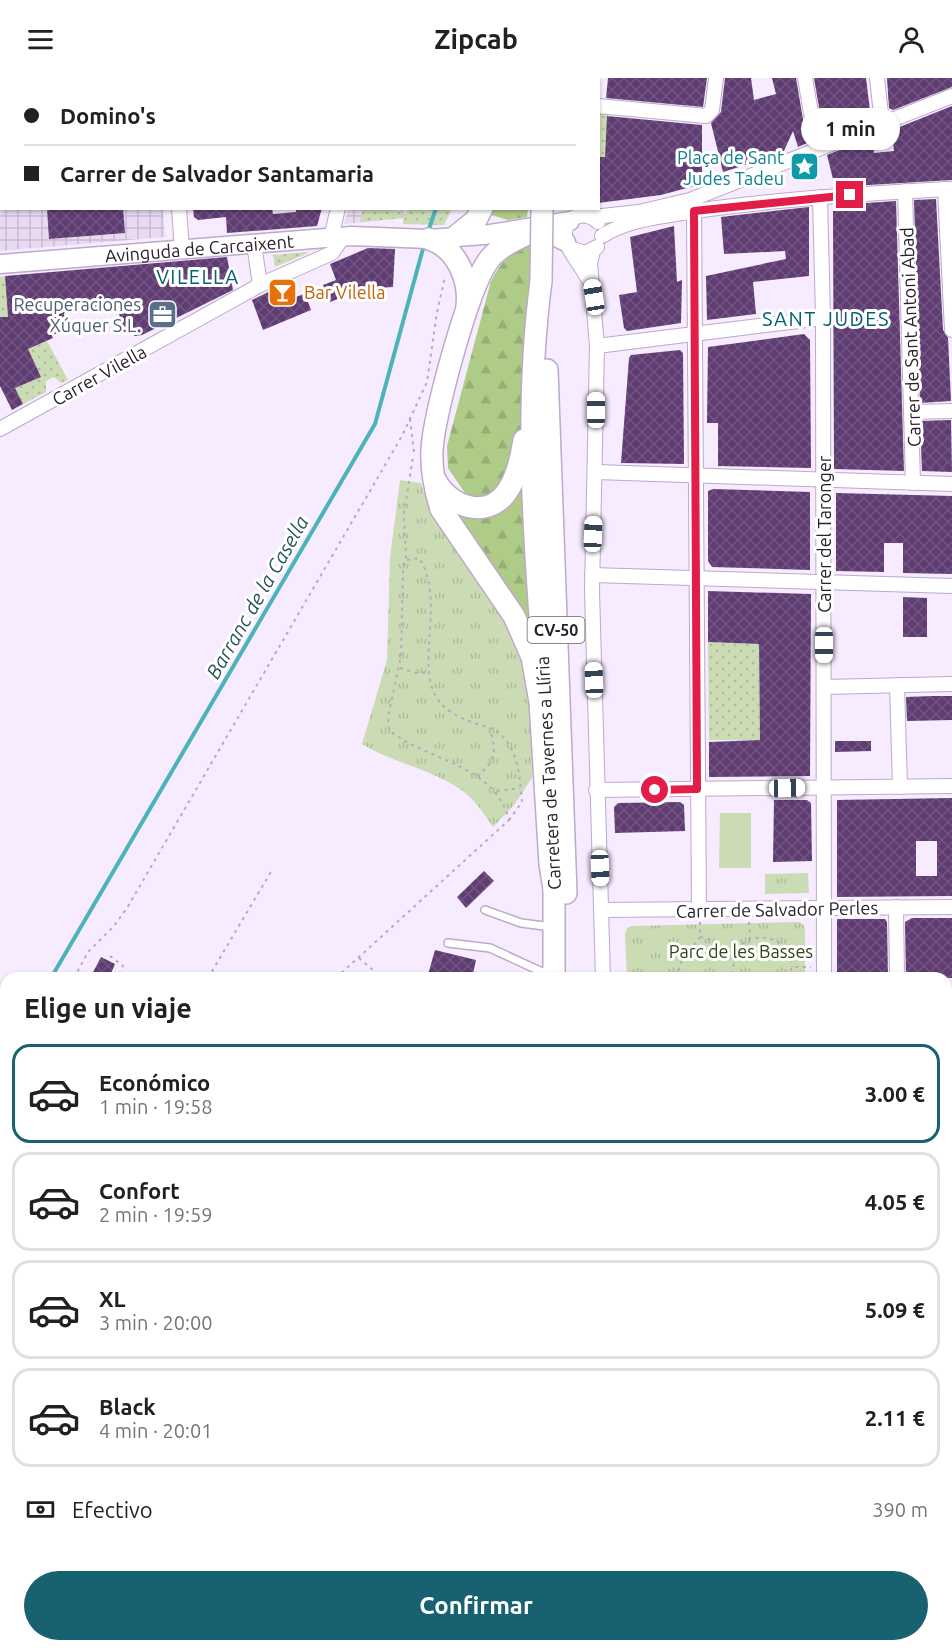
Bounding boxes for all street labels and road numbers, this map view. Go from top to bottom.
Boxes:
street label: Carrer de Sant Antoni Abad [896,227,924,447]
street label: Avinguda de Carcaixent [104,231,295,266]
street label: Carrer Vilella [48,341,150,409]
street label: Carrer del Taronger [814,455,834,613]
road number: CV-50 [528,617,584,643]
street label: Carretera de Tavernes a Llíria [532,656,564,890]
street label: Carrer de Salvador Perles [676,897,879,921]

